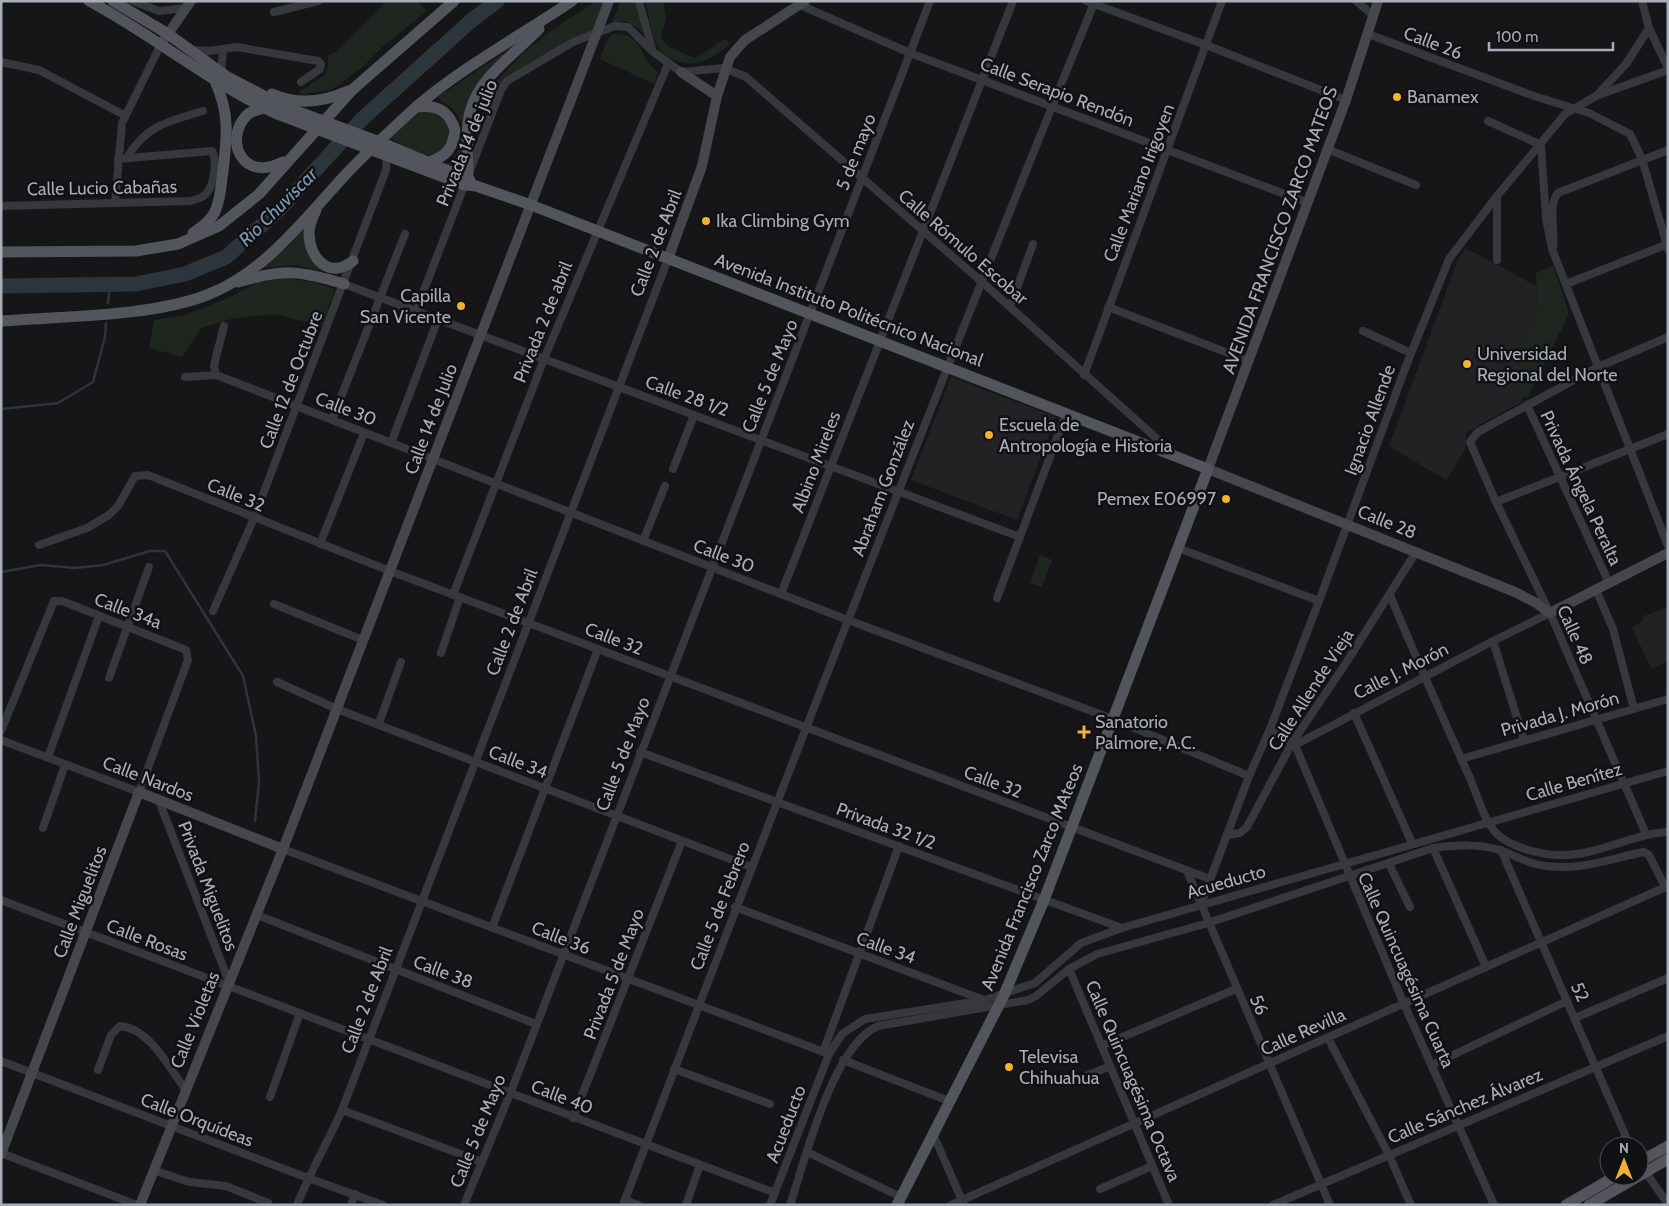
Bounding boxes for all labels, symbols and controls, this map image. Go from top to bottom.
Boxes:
scale bar [1489,20,1613,52]
street label: Calle 26 [1401,22,1465,64]
text: 100 m [1496,28,1538,46]
street label: Calle Serapio Rendón [977,53,1137,131]
street label: Privada 14 de julio [432,76,502,209]
street label: AVENIDA FRANCISCO ZARCO MATEOS [1218,83,1342,377]
place label: Banamex [1407,86,1479,108]
marker: Banamex [1391,91,1403,103]
street label: Calle Mariano Irigoyen [1099,101,1179,265]
street label: 5 de mayo [831,111,881,193]
water label: Rio Chuviscar [234,162,323,251]
street label: Calle Lucio Cabañas [27,176,177,200]
street label: Calle Rómulo Escobar [894,185,1033,310]
street label: Calle 2 de Abril [625,186,687,300]
place label: Ika Climbing Gym [716,210,850,232]
marker: Ika Climbing Gym [700,215,712,227]
street label: Avenida Instituto Politécnico Nacional [712,249,987,372]
street label: Privada 2 de abril [509,257,578,386]
place label: Capilla San Vicente [360,285,451,328]
marker: Capilla San Vicente [455,300,467,312]
street label: Calle 12 de Octubre [255,308,327,452]
street label: Calle 5 de Mayo [737,316,803,436]
place label: Universidad Regional del Norte [1477,343,1617,386]
marker: Universidad Regional del Norte [1461,358,1473,370]
street label: Calle 14 de Julio [400,360,462,477]
street label: Ignacio Allende [1340,362,1400,478]
street label: Calle 28 1/2 [642,371,732,421]
street label: Calle 30 [312,387,380,431]
street label: Privada Ángela Peralta [1535,407,1627,569]
street label: Albino Mireles [787,408,845,516]
place label: Escuela de Antropología e Historia [999,414,1173,457]
street label: Abraham González [847,416,919,559]
marker: Escuela de Antropología e Historia [983,429,995,441]
street label: Calle 32 [204,473,268,517]
place label: Pemex E06997 [1097,488,1216,510]
marker: Pemex E06997 [1220,493,1232,505]
street label: Calle 28 [1354,500,1420,544]
street label: Calle 30 [690,534,758,578]
street label: Calle 2 de Abril [481,565,543,679]
street label: Calle 34a [91,588,165,634]
street label: Calle 48 [1552,602,1598,668]
street label: Calle 32 [582,618,646,660]
street label: Calle Allende Vieja [1263,625,1359,755]
street label: Calle J. Morón [1350,638,1452,704]
street label: Privada J. Morón [1498,687,1622,741]
street label: Calle 5 de Mayo [591,694,655,814]
place label: Sanatorio Palmore, A.C. [1095,711,1196,754]
marker: Sanatorio Palmore, A.C. [1077,725,1091,739]
street label: Calle 34 [485,741,551,783]
street label: Calle Nardos [100,752,196,806]
street label: Calle Benítez [1523,758,1625,806]
street label: Avenida Francisco Zarco MAteos [976,760,1088,994]
street label: Calle 32 [961,761,1025,803]
street label: Privada 32 1/2 [833,798,939,854]
street label: Privada Miguelitos [173,818,243,954]
street label: Calle 5 de Febrero [685,838,755,974]
street label: Calle Miguelitos [48,843,112,961]
street label: Acueducto [1184,860,1268,904]
street label: Calle Quincuagésima Cuarta [1353,869,1459,1072]
street label: Privada 5 de Mayo [579,905,649,1043]
street label: Calle Rosas [103,914,191,966]
street label: Calle 36 [528,917,594,959]
street label: Calle 34 [853,927,919,969]
street label: Calle 2 de Abril [336,943,398,1057]
street label: Calle 38 [410,951,476,993]
street label: Calle Violetas [166,968,224,1072]
street label: Calle Quincuagésima Octava [1081,977,1186,1185]
street label: 52 [1566,979,1594,1005]
street label: 56 [1245,992,1273,1018]
street label: Calle Revilla [1257,1003,1349,1061]
place label: Televisa Chihuahua [1019,1046,1100,1089]
marker: Televisa Chihuahua [1003,1061,1015,1073]
street label: Calle Sánchez Álvarez [1384,1063,1546,1149]
street label: Calle 5 de Mayo [445,1071,511,1191]
street label: Calle 40 [528,1075,596,1119]
street label: Acueducto [761,1082,811,1166]
street label: Calle Orquídeas [137,1088,257,1152]
north arrow [1599,1136,1649,1186]
text: N [1619,1139,1629,1157]

